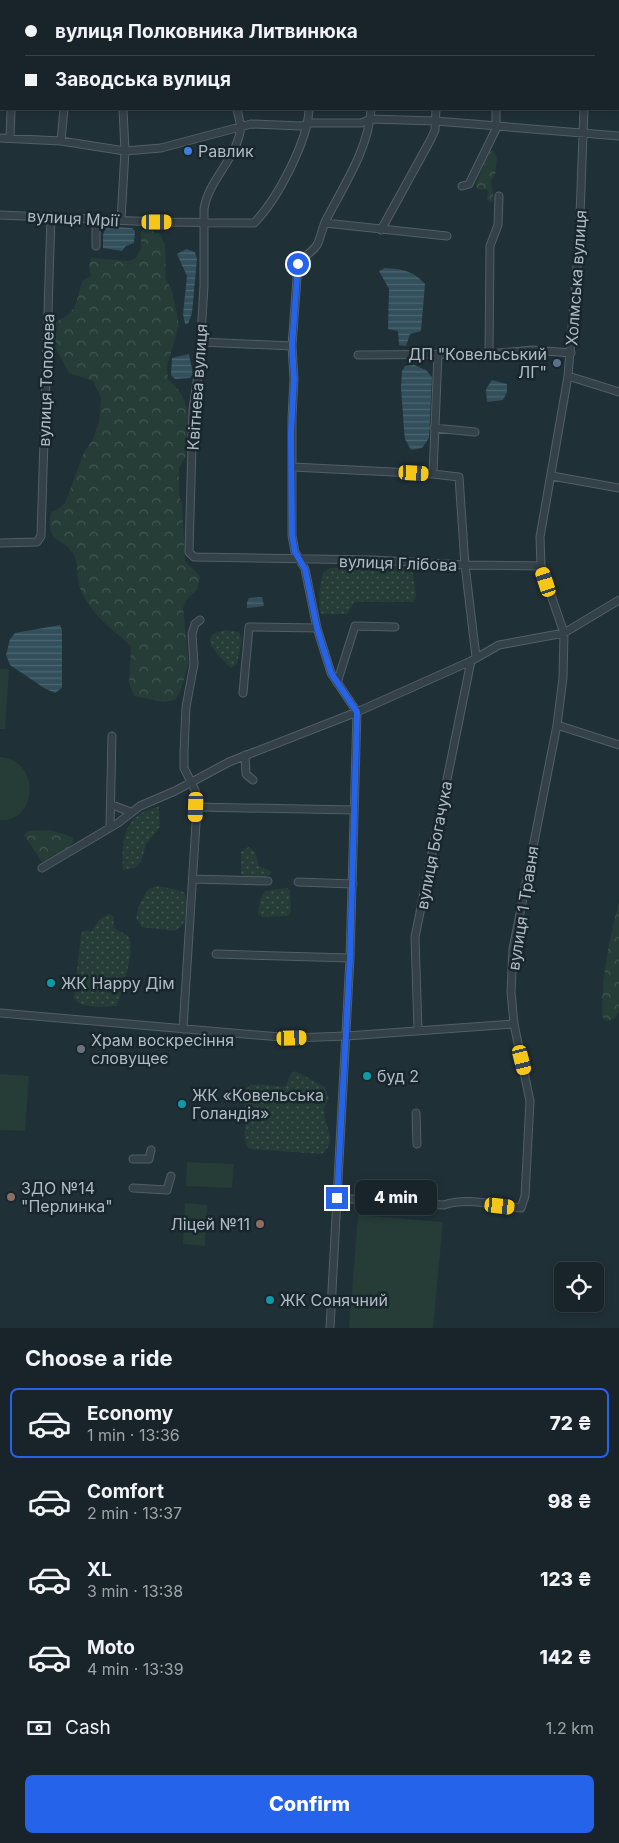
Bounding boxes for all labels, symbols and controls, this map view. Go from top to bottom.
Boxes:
text: вулиця Полковника Литвинюка [55,20,358,43]
text: Заводська вулиця [55,68,231,91]
place label: Равлик [198,141,254,161]
marker: Равлик [182,145,194,157]
street label: вулиця Мрії [27,206,120,230]
street label: Холмська вулиця [561,209,591,347]
car [142,215,172,230]
route start [287,253,309,275]
street label: вулиця Тополева [34,313,58,447]
street label: Квітнева вулиця [183,323,211,451]
place label: ДП "Ковельський ЛГ" [408,344,547,382]
marker: ДП "Ковельський ЛГ" [551,357,563,369]
car [398,465,429,481]
street label: вулиця Глібова [339,551,457,575]
car [534,565,557,599]
street label: вулиця Богачука [412,779,456,911]
car [187,792,204,822]
street label: вулиця 1 Травня [503,844,543,972]
place label: ЖК Happy Дім [61,973,175,993]
marker: ЖК Happy Дім [45,977,57,989]
place label: Храм воскресіння словущеє [91,1030,234,1068]
car [276,1030,307,1046]
marker: Храм воскресіння словущеє [75,1043,87,1055]
car [511,1044,532,1076]
place label: буд 2 [377,1066,419,1086]
marker: буд 2 [361,1070,373,1082]
place label: ЖК «Ковельська Голандія» [192,1085,324,1123]
marker: ЖК «Ковельська Голандія» [176,1098,188,1110]
place label: ЗДО №14 "Перлинка" [21,1178,113,1216]
callout: 4 min [354,1180,437,1216]
route end [326,1187,348,1209]
text: 4 min [374,1187,418,1207]
marker: ЗДО №14 "Перлинка" [5,1191,17,1203]
car [484,1197,515,1215]
place label: Ліцей №11 [171,1214,250,1234]
marker: Ліцей №11 [254,1218,266,1230]
map controls [554,1262,604,1312]
button: locate [554,1262,604,1312]
place label: ЖК Сонячний [280,1290,388,1310]
marker: ЖК Сонячний [264,1294,276,1306]
text: Choose a ride [25,1345,173,1371]
icon: car [27,1401,72,1446]
text: Economy [87,1402,173,1425]
text: 72 ₴ [550,1412,592,1435]
text: 1 min · 13:36 [87,1425,180,1445]
icon: car [27,1479,72,1524]
text: Comfort [87,1480,164,1503]
text: 98 ₴ [548,1490,592,1513]
text: 2 min · 13:37 [87,1503,182,1523]
icon: car [27,1557,72,1602]
text: XL [87,1558,112,1581]
text: 123 ₴ [540,1568,592,1591]
text: 3 min · 13:38 [87,1581,183,1601]
icon: car [27,1635,72,1680]
text: Moto [87,1636,135,1659]
text: 142 ₴ [539,1646,592,1669]
text: 4 min · 13:39 [87,1659,184,1679]
icon: cash [25,1714,53,1742]
text: Cash [65,1716,111,1739]
text: 1.2 km [546,1718,594,1738]
button: Confirm [25,1775,594,1833]

